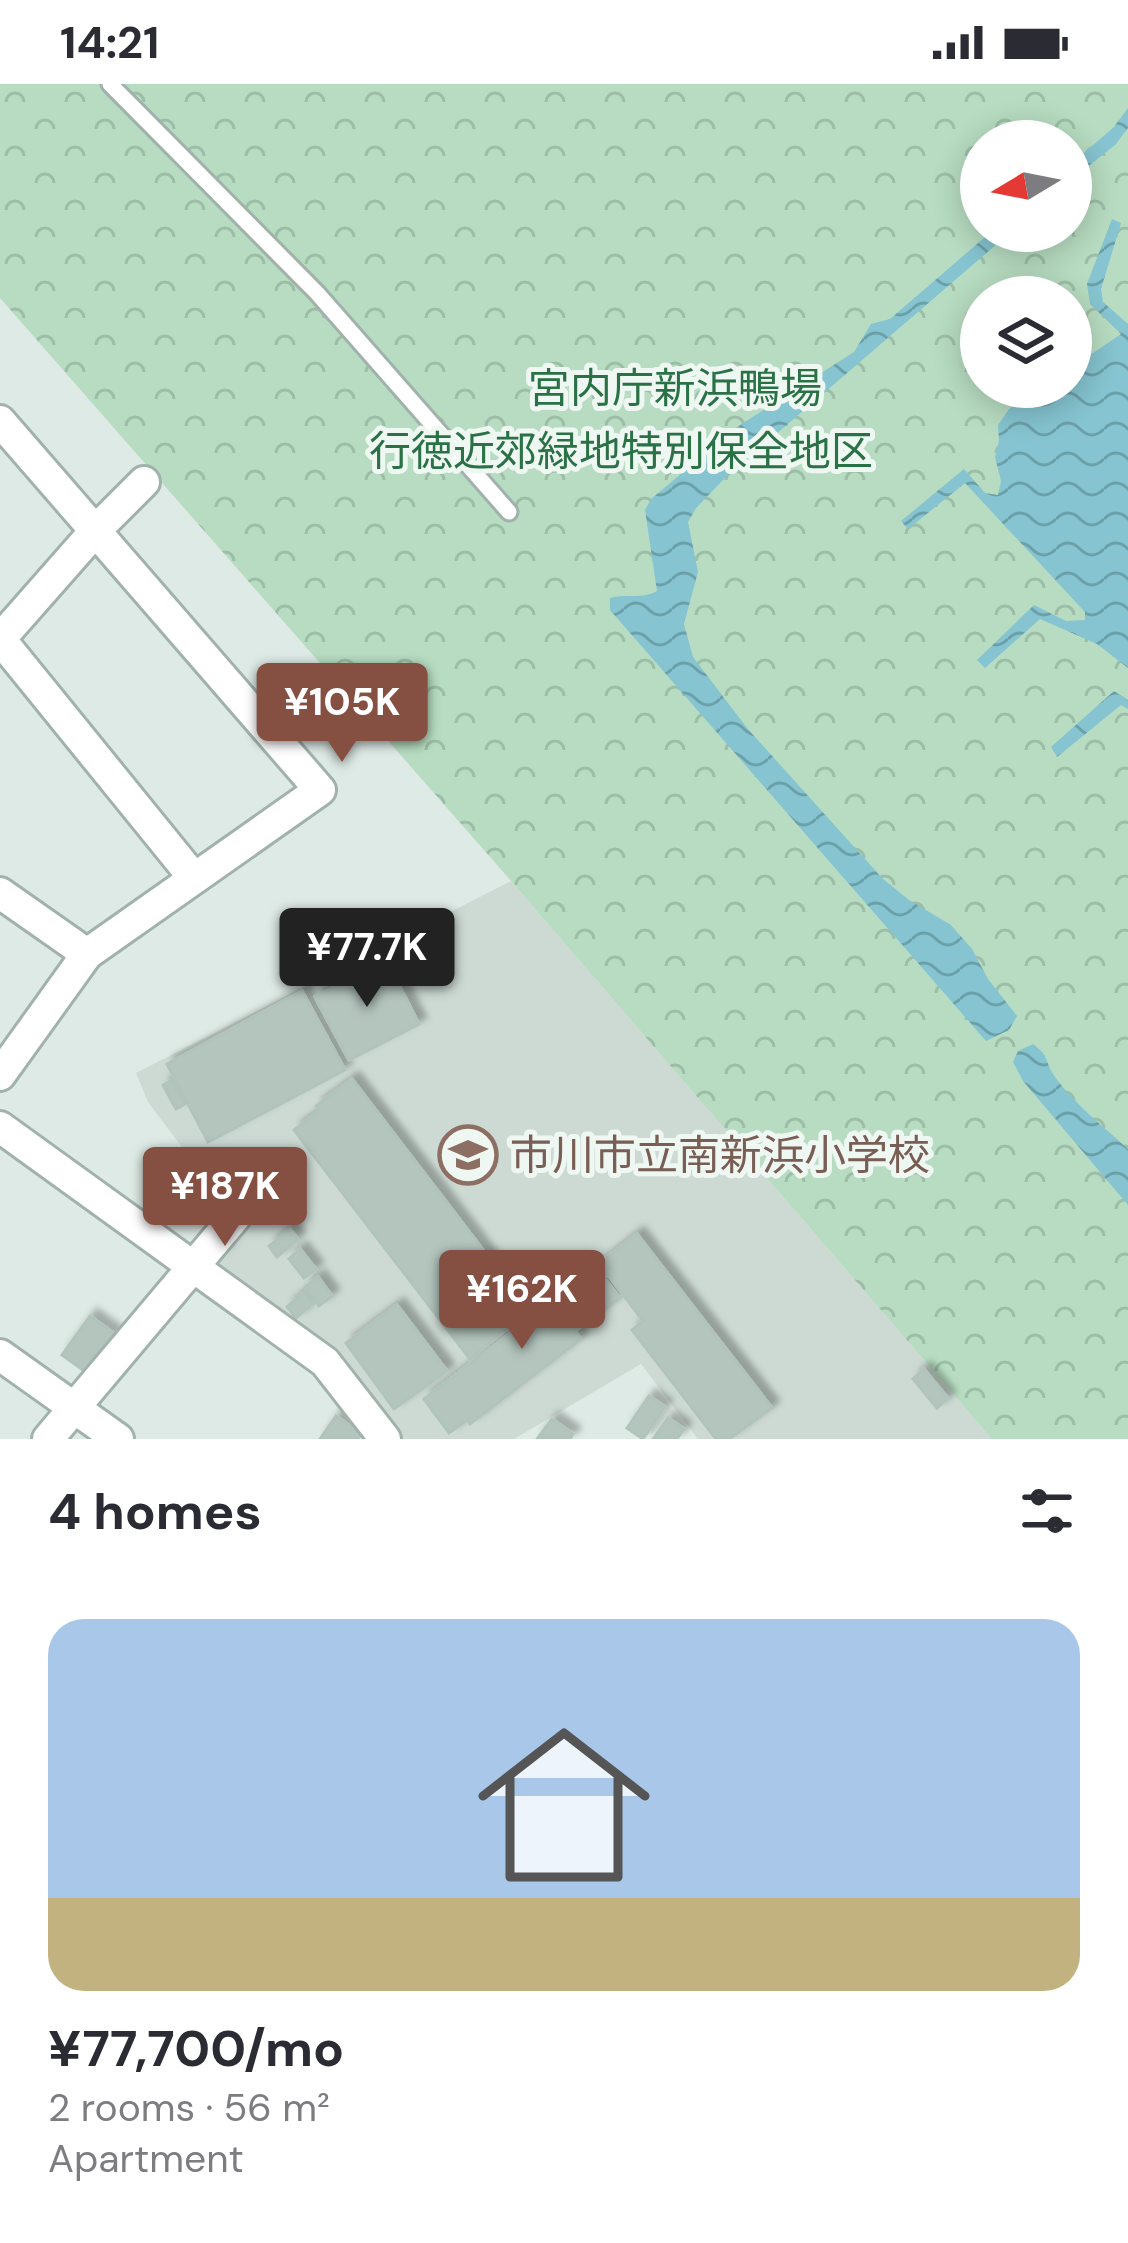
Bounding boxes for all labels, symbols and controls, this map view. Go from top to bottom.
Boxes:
text: 14:21 [60,13,159,72]
north arrow [960,120,1092,252]
map controls [960,120,1092,408]
button: layers [960,276,1092,408]
park label: 宮内庁新浜鴨場 [528,361,822,416]
park label: 行徳近郊緑地特別保全地区 [369,424,873,479]
pin: ¥105K [258,663,426,765]
text: ¥105K [284,676,400,727]
pin: ¥77.7K [269,908,465,1010]
text: ¥77.7K [307,921,428,972]
school or university icon: 市川市立南新浜小学校 [437,1124,499,1186]
place label: 市川市立南新浜小学校 [510,1128,930,1183]
pin: ¥187K [141,1147,309,1249]
text: ¥187K [170,1160,280,1211]
pin: ¥162K [438,1250,606,1352]
text: ¥162K [466,1263,578,1314]
text: 4 homes [48,1478,262,1545]
icon: filters [1014,1478,1080,1544]
icon: home [456,1697,672,1913]
text: ¥77,700/mo [48,2015,344,2082]
text: 2 rooms · 56 m² [48,2082,330,2133]
text: Apartment [48,2133,244,2184]

